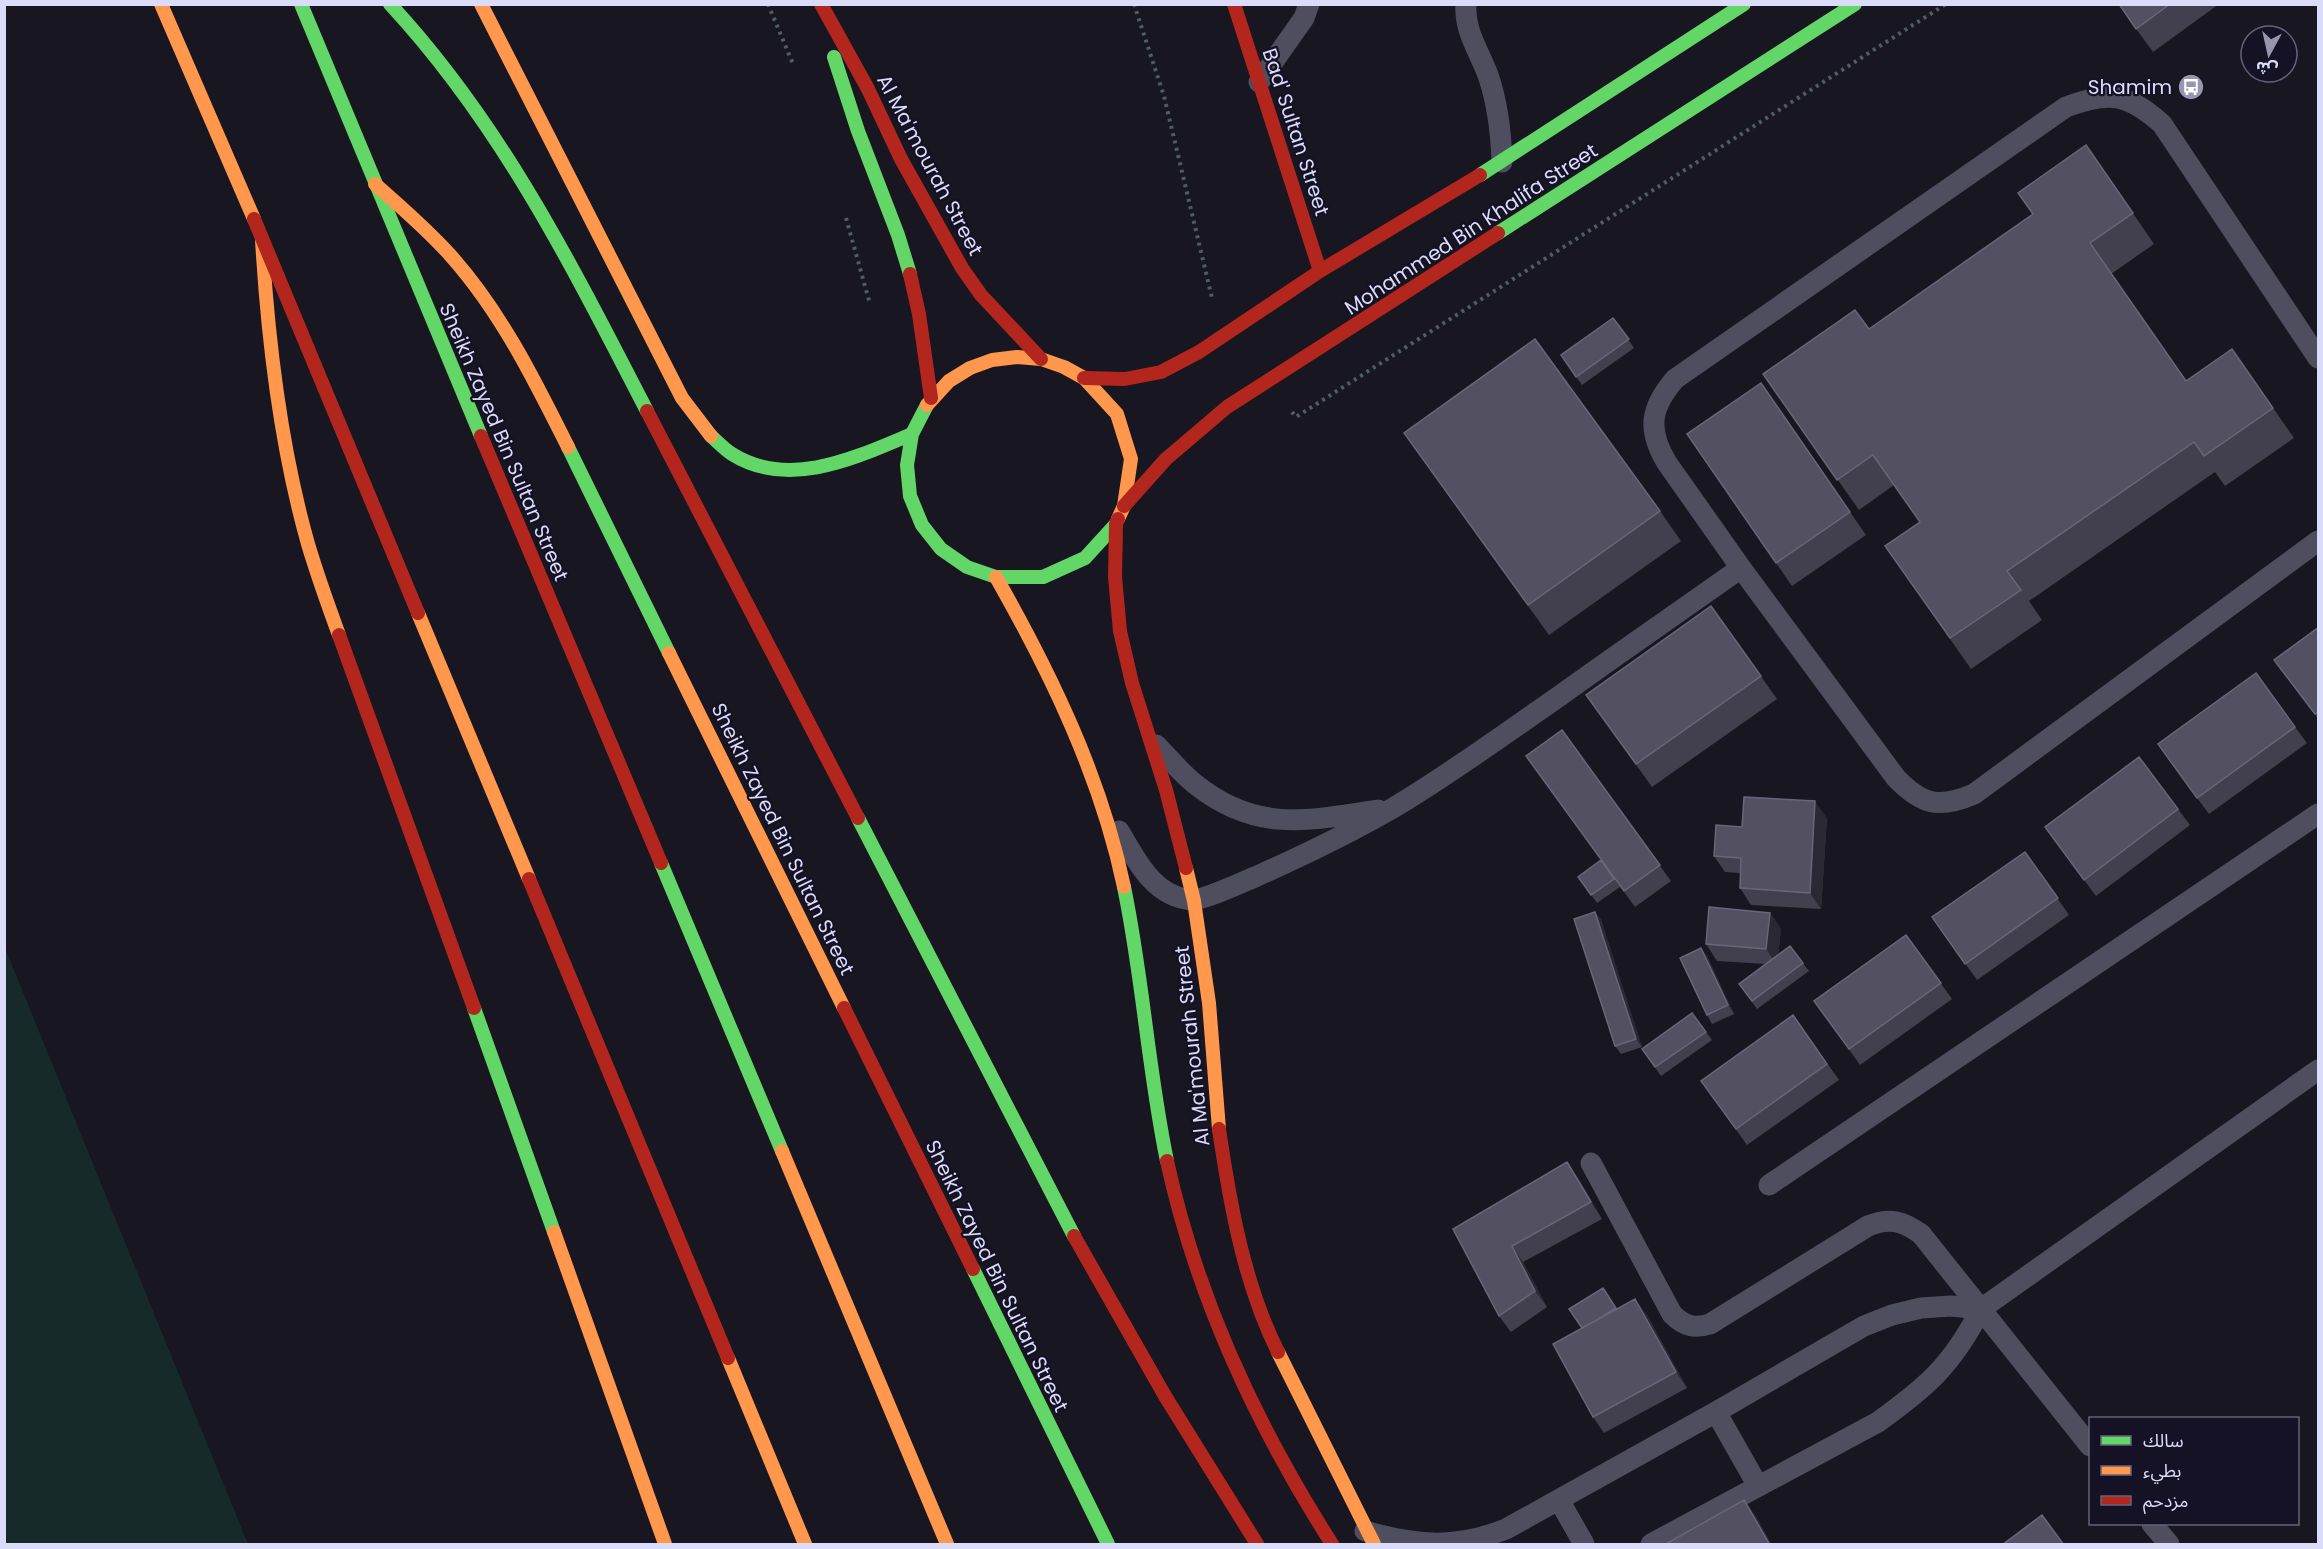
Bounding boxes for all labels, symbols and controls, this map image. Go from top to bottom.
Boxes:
north arrow [2239,24,2299,84]
street label: Bad' Sultan Street [1256,45,1336,219]
text: ش [2254,55,2279,81]
street label: Al Ma'mourah Street [870,69,990,261]
bus stop icon: Shamim [2176,72,2206,102]
place label: Shamim [2088,73,2172,101]
street label: Mohammed Bin Khalifa Street [1339,137,1603,321]
street label: Sheikh Zayed Bin Sultan Street [433,299,575,585]
street label: Sheikh Zayed Bin Sultan Street [705,698,861,980]
street label: Al Ma'mourah Street [1168,944,1216,1148]
street label: Sheikh Zayed Bin Sultan Street [919,1135,1075,1417]
legend [2089,1417,2299,1525]
text: سالك [2143,1428,2184,1453]
text: بطيء [2143,1458,2181,1484]
text: مزدحم [2143,1488,2188,1514]

